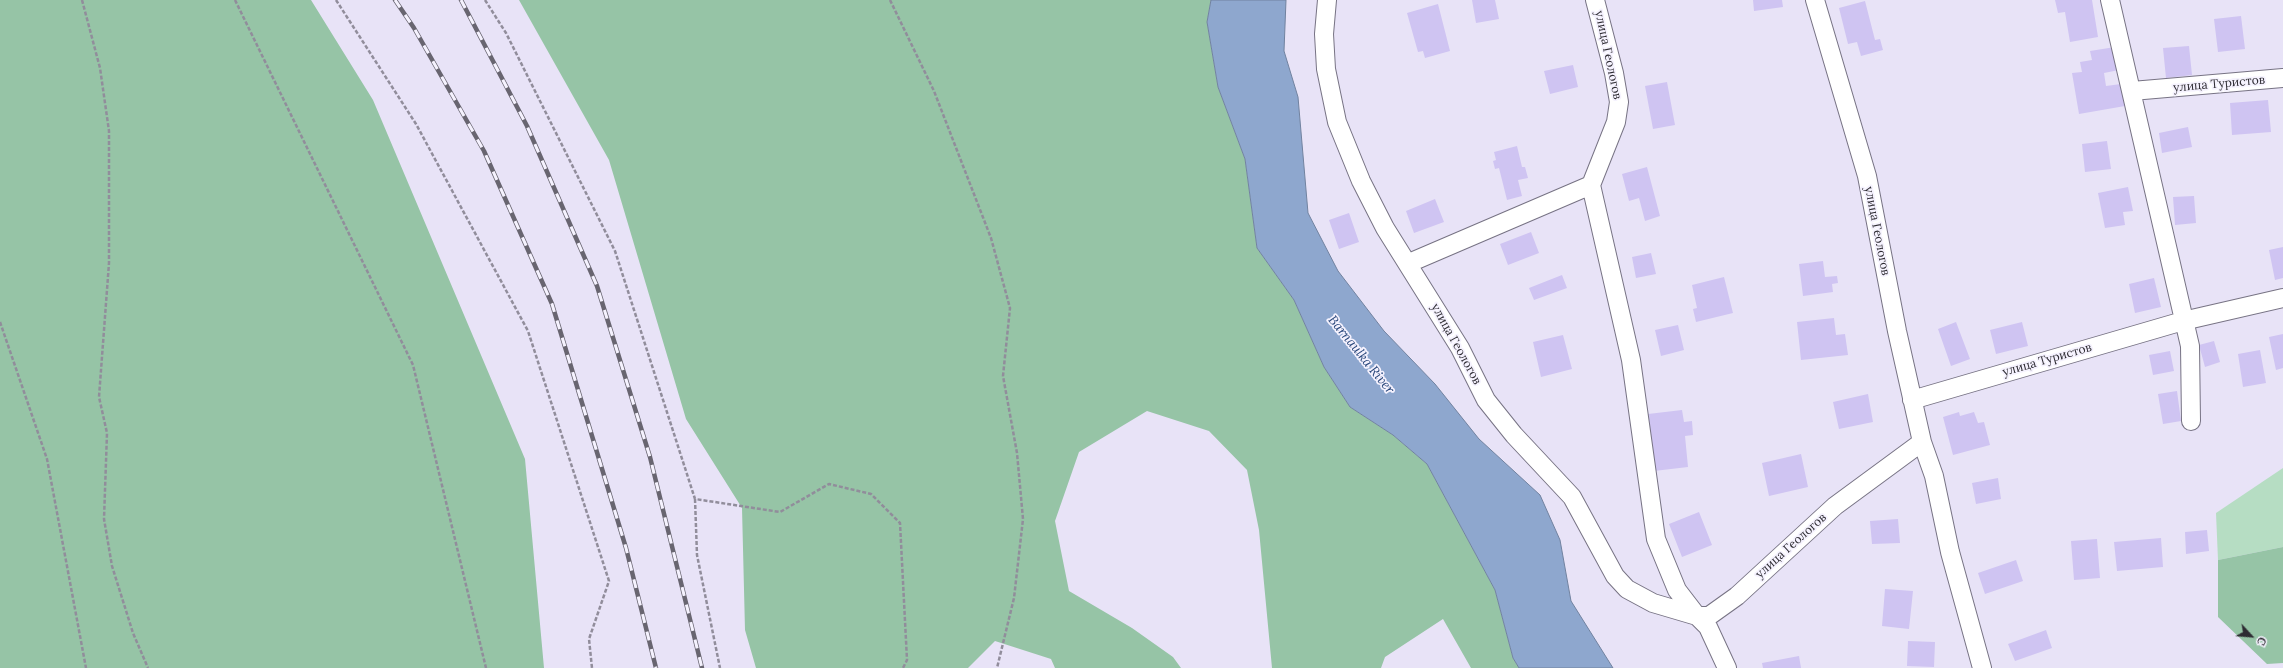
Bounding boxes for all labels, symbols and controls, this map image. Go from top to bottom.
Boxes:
street label: улица Геологов [1592,9,1624,101]
street label: улица Туристов [2173,73,2265,95]
street label: улица Геологов [1861,185,1893,277]
street label: улица Геологов [1428,301,1484,387]
water label: Barnaulka River [1325,313,1397,397]
street label: улица Туристов [2001,340,2093,380]
street label: улица Геологов [1753,510,1829,582]
north arrow [2231,616,2271,656]
text: С [2254,635,2270,648]

